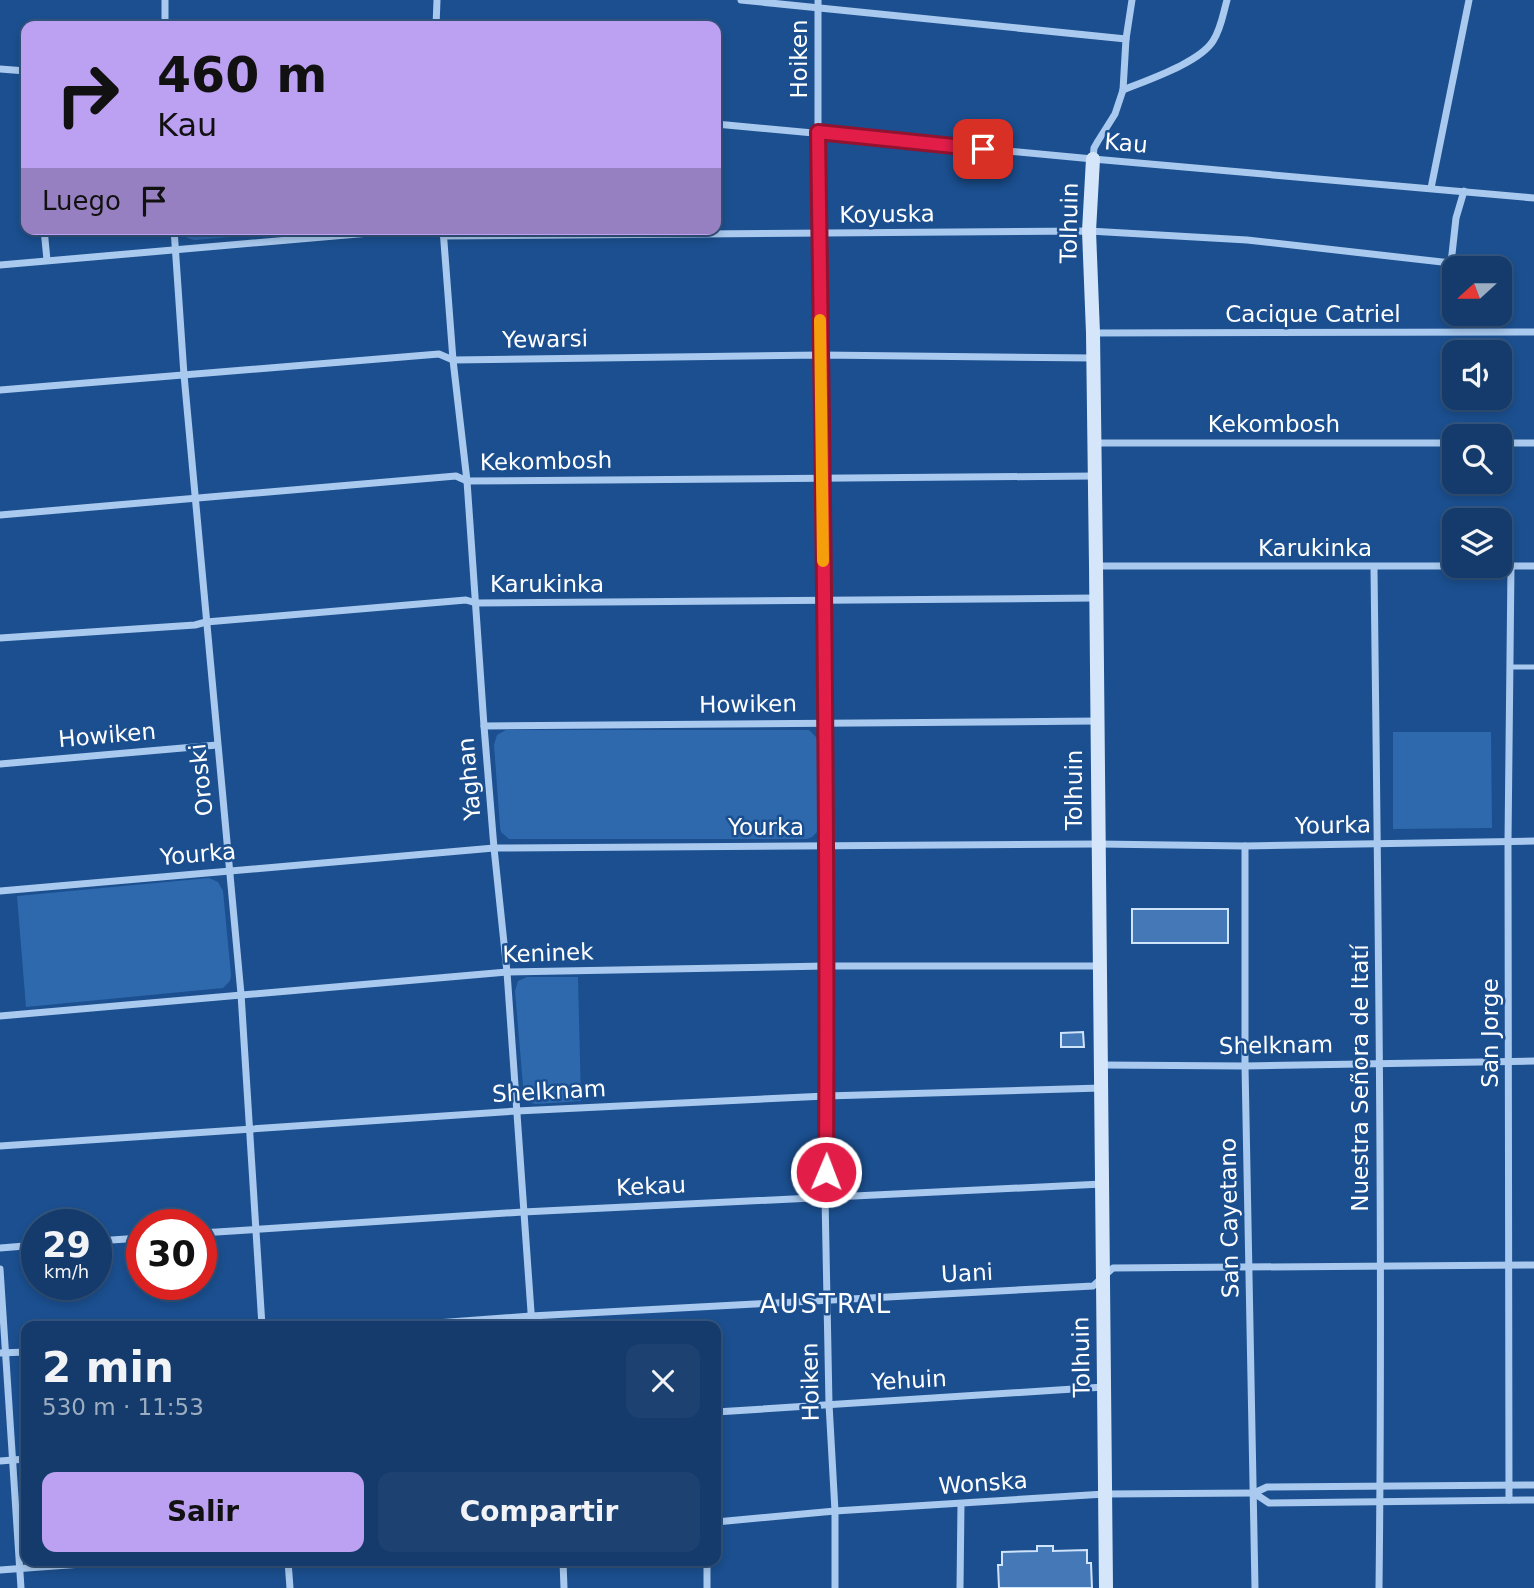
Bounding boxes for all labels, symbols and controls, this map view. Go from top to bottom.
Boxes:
street label: Hoiken [786,20,812,98]
text: 460 m [157,47,327,104]
icon: right [42,49,133,140]
text: Kau [157,106,217,144]
pin [953,119,1013,179]
street label: Kau [1103,128,1149,158]
icon: arrive [964,130,1002,168]
icon: arrive [135,182,173,220]
street label: Tolhuin [1055,182,1083,265]
text: Luego [42,186,121,216]
street label: Koyuska [839,200,935,228]
north arrow [1442,256,1512,326]
map controls [1442,256,1512,578]
street label: Cacique Catriel [1225,301,1401,327]
street label: Yewarsi [501,325,588,353]
button: sound [1442,340,1512,410]
street label: Kekombosh [1208,411,1340,437]
button: search [1442,424,1512,494]
street label: Kekombosh [480,447,612,475]
button: layers [1442,508,1512,578]
street label: Karukinka [1258,535,1372,561]
street label: Karukinka [490,571,604,597]
street label: Howiken [699,690,797,718]
street label: Howiken [57,718,157,752]
street label: Yaghan [452,737,486,822]
street label: Oroski [184,742,218,818]
street label: Tolhuin [1061,750,1087,831]
street label: Yourka [1294,811,1371,839]
street label: Yourka [727,814,804,840]
street label: Yourka [158,838,237,870]
street label: Keninek [502,938,595,968]
street label: Nuestra Señora de Itatí [1347,944,1373,1212]
street label: San Jorge [1477,978,1503,1088]
street label: Shelknam [1219,1031,1333,1059]
street label: Shelknam [491,1075,607,1107]
position arrow [789,1135,863,1209]
street label: San Cayetano [1215,1138,1243,1298]
street label: Kekau [616,1171,686,1201]
speed limit sign: 30 [126,1209,217,1300]
text: 29 [42,1225,91,1265]
street label: Uani [940,1259,994,1287]
text: km/h [44,1261,89,1282]
district label: AUSTRAL [760,1289,892,1319]
street label: Tolhuin [1067,1316,1095,1399]
street label: Hoiken [796,1342,824,1422]
text: 2 min [42,1343,174,1392]
button: close [626,1344,700,1418]
street label: Yehuin [870,1365,947,1395]
text: 530 m · 11:53 [42,1394,204,1420]
street label: Wonska [938,1467,1028,1499]
button: Salir [42,1472,364,1552]
button: Compartir [378,1472,700,1552]

